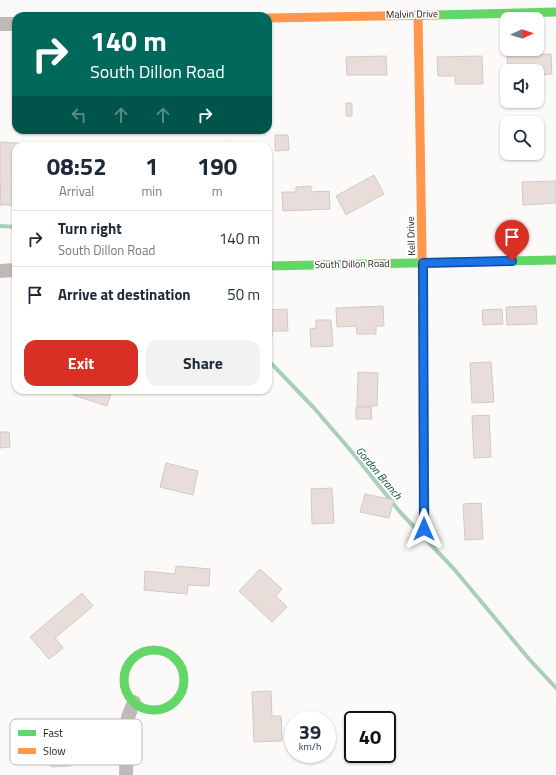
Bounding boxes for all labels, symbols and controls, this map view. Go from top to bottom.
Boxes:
street label: Malvin Drive [386,6,438,22]
north arrow [500,12,544,56]
map controls [500,12,544,160]
text: 140 m [90,19,167,62]
icon: right [24,28,76,80]
text: South Dillon Road [90,58,225,85]
button: sound [500,64,544,108]
icon: left [68,104,90,126]
icon: ahead [110,104,132,126]
icon: ahead [152,104,174,126]
icon: right [194,104,216,126]
button: search [500,116,544,160]
text: 08:52 [47,148,107,184]
text: 1 [145,148,159,184]
text: 190 [197,148,237,184]
text: Arrival [59,181,94,201]
text: min [141,181,162,201]
text: m [212,181,223,201]
street label: Kell Drive [403,216,419,256]
text: Turn right [58,217,122,240]
pin [495,220,529,261]
icon: arrive [501,226,523,248]
text: 140 m [219,227,260,250]
icon: right [24,228,46,250]
text: South Dillon Road [58,240,155,260]
street label: South Dillon Road [314,256,390,272]
text: Arrive at destination [58,283,191,306]
text: 50 m [227,283,260,306]
icon: arrive [24,284,46,306]
button: Exit [24,340,138,386]
button: Share [146,340,260,386]
water label: Gordon Branch [352,443,406,503]
position arrow [403,508,445,550]
speed limit sign: 40 [344,711,396,763]
text: 39 [299,716,321,747]
legend [10,719,142,765]
text: Fast [43,725,63,741]
text: km/h [299,739,321,754]
text: Slow [43,743,66,759]

